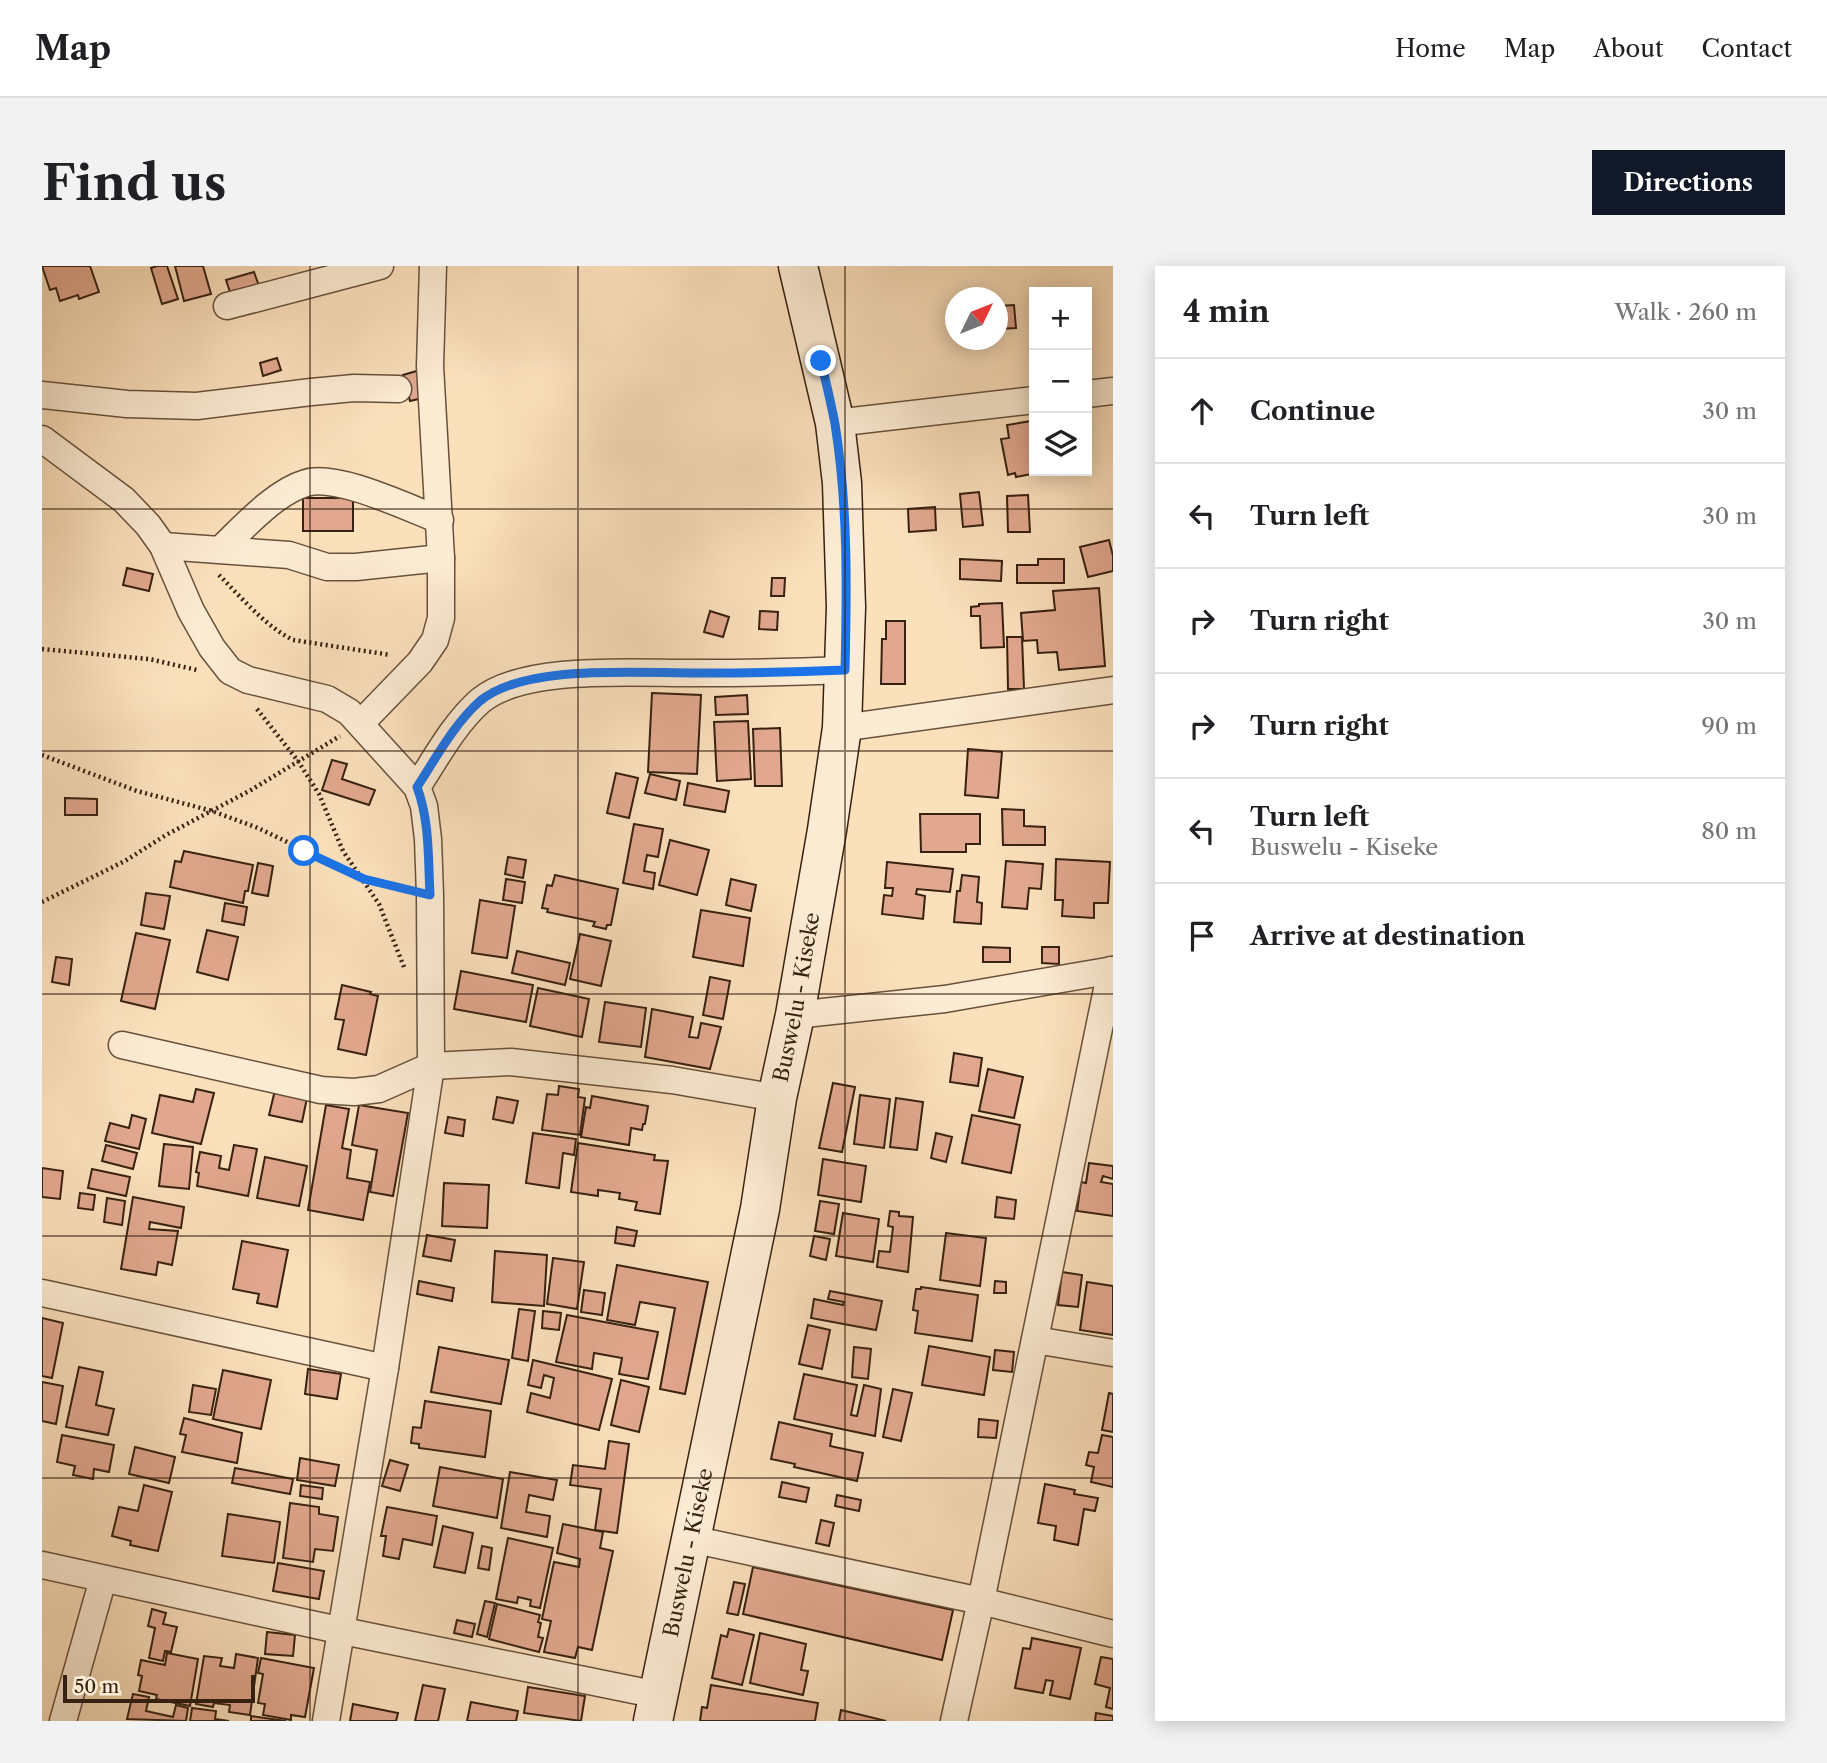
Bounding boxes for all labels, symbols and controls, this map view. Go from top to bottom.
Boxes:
text: Map [35,28,111,69]
text: Home [1395,34,1466,63]
text: Map [1504,34,1555,63]
text: About [1593,34,1664,63]
text: Contact [1702,34,1792,63]
button: Directions [1592,150,1785,215]
text: Find us [42,152,226,213]
north arrow [945,287,1008,350]
map controls [1029,287,1092,476]
button: + [1029,287,1092,350]
text: 4 min [1183,293,1269,330]
text: Walk · 260 m [1615,298,1757,326]
route end [805,345,836,376]
button: − [1029,350,1092,413]
icon: ahead [1183,392,1221,430]
text: Continue [1250,395,1375,427]
text: 30 m [1702,397,1757,425]
button: layers [1029,413,1092,476]
icon: left [1183,497,1221,535]
text: Turn left [1250,500,1369,532]
text: 30 m [1702,502,1757,530]
icon: right [1183,602,1221,640]
text: Turn right [1250,605,1389,637]
text: 30 m [1702,607,1757,635]
icon: right [1183,707,1221,745]
text: Turn right [1250,710,1389,742]
text: 90 m [1701,712,1757,740]
text: Turn left [1250,801,1369,833]
icon: left [1183,812,1221,850]
text: 80 m [1701,817,1757,845]
text: Buswelu - Kiseke [1250,833,1438,861]
route start [288,835,319,866]
street label: Buswelu - Kiseke [768,911,825,1084]
icon: arrive [1183,917,1221,955]
text: Arrive at destination [1250,920,1525,952]
street label: Buswelu - Kiseke [658,1466,718,1639]
scale bar [63,1672,256,1704]
text: 50 m [74,1675,119,1698]

